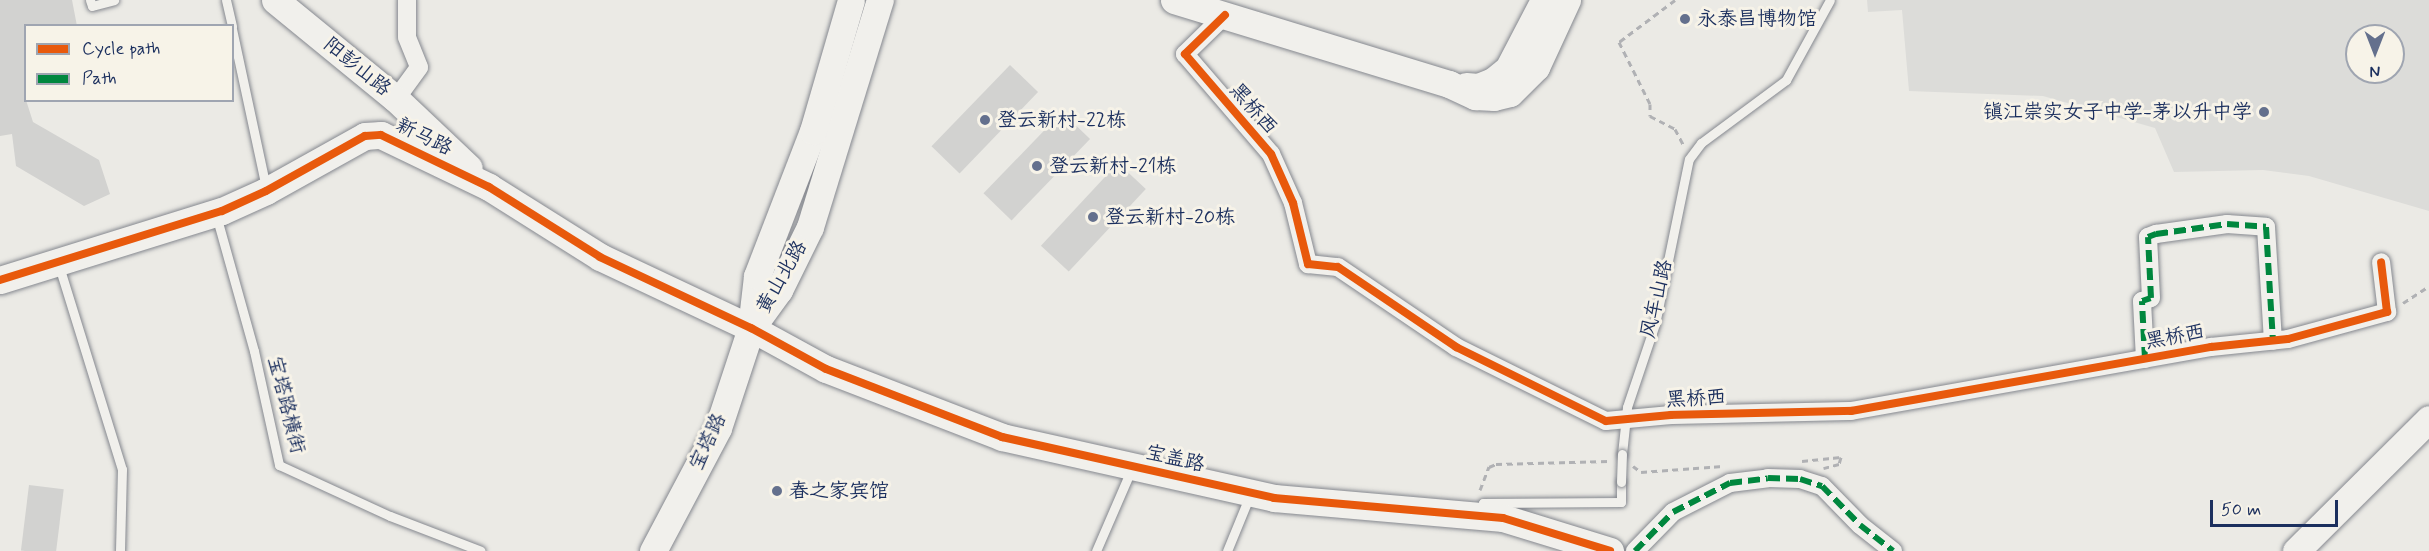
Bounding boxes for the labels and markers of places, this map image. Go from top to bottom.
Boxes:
place label: 永泰昌博物馆 [1697,7,1817,31]
marker: 永泰昌博物馆 [1678,12,1692,26]
place label: 镇江崇实女子中学-茅以升中学 [1983,100,2252,124]
marker: 镇江崇实女子中学-茅以升中学 [2257,105,2271,119]
place label: 登云新村-22栋 [997,108,1126,132]
marker: 登云新村-22栋 [978,113,992,127]
place label: 登云新村-21栋 [1049,154,1176,178]
marker: 登云新村-21栋 [1030,159,1044,173]
place label: 登云新村-20栋 [1105,205,1235,229]
marker: 登云新村-20栋 [1086,210,1100,224]
place label: 春之家宾馆 [789,479,889,503]
marker: 春之家宾馆 [770,484,784,498]

